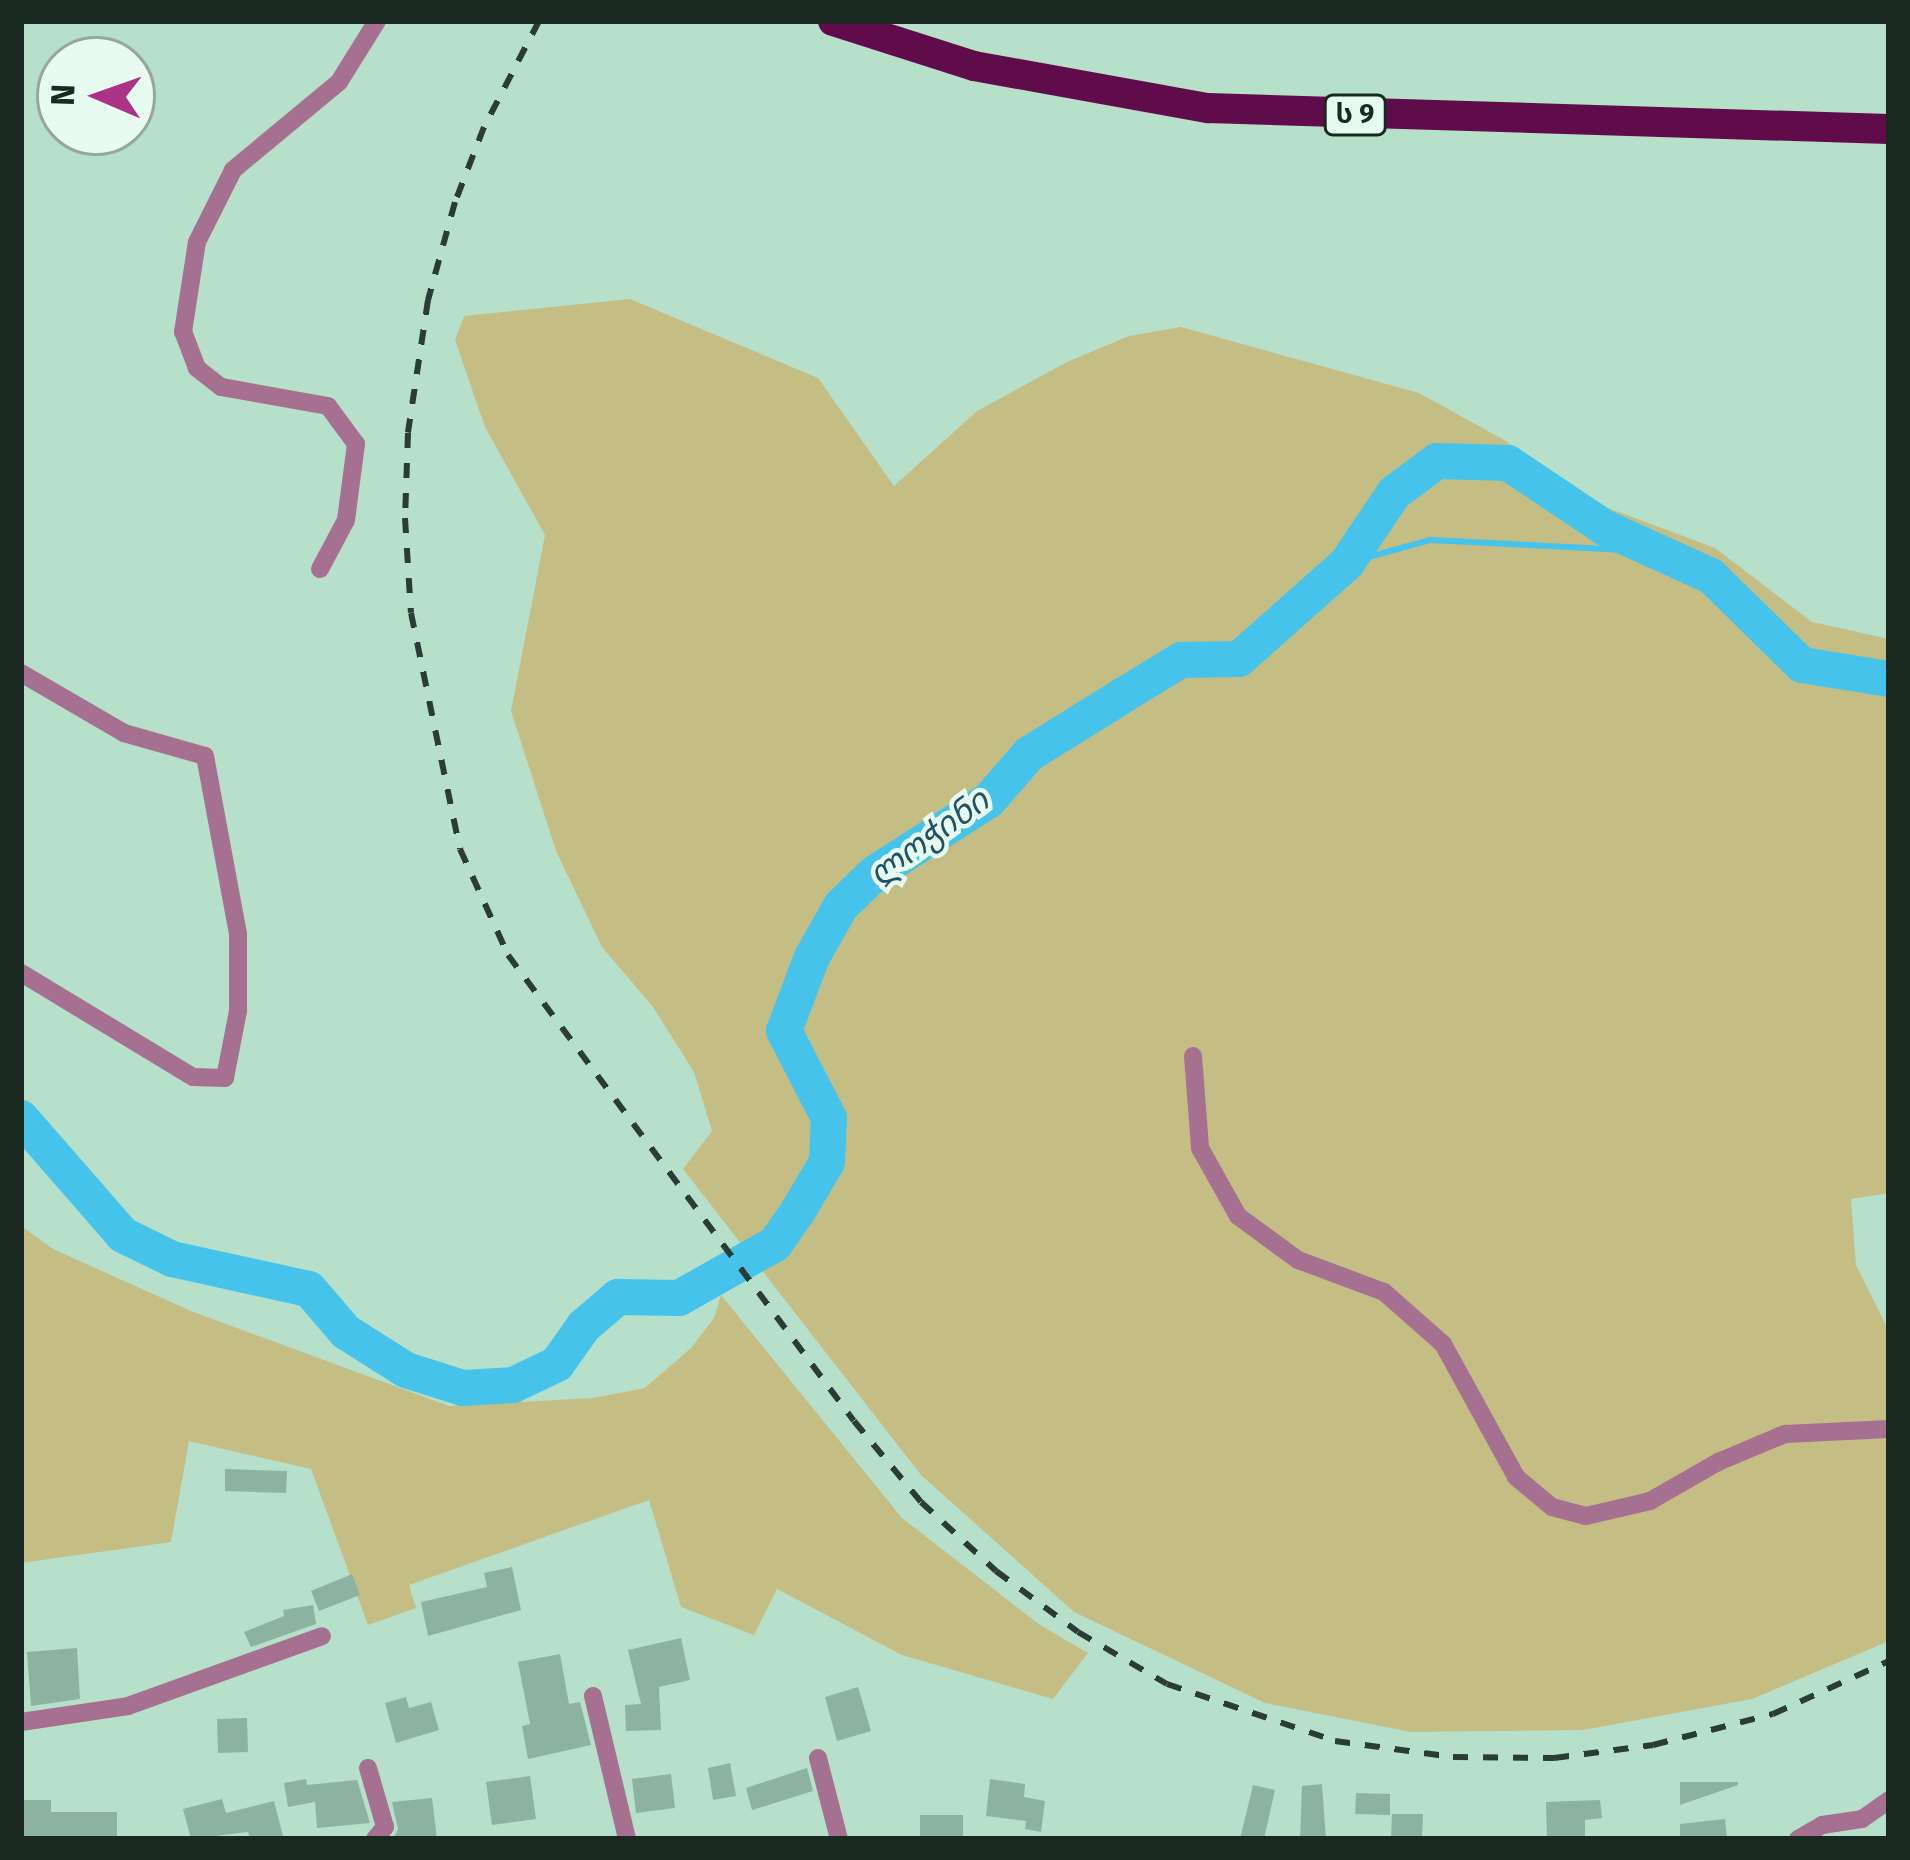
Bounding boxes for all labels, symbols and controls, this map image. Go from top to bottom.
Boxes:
north arrow [36,36,156,156]
text: N [43,83,83,106]
road number: ს 9 [1322,94,1388,136]
water label: ლოჭინი [861,781,997,895]

